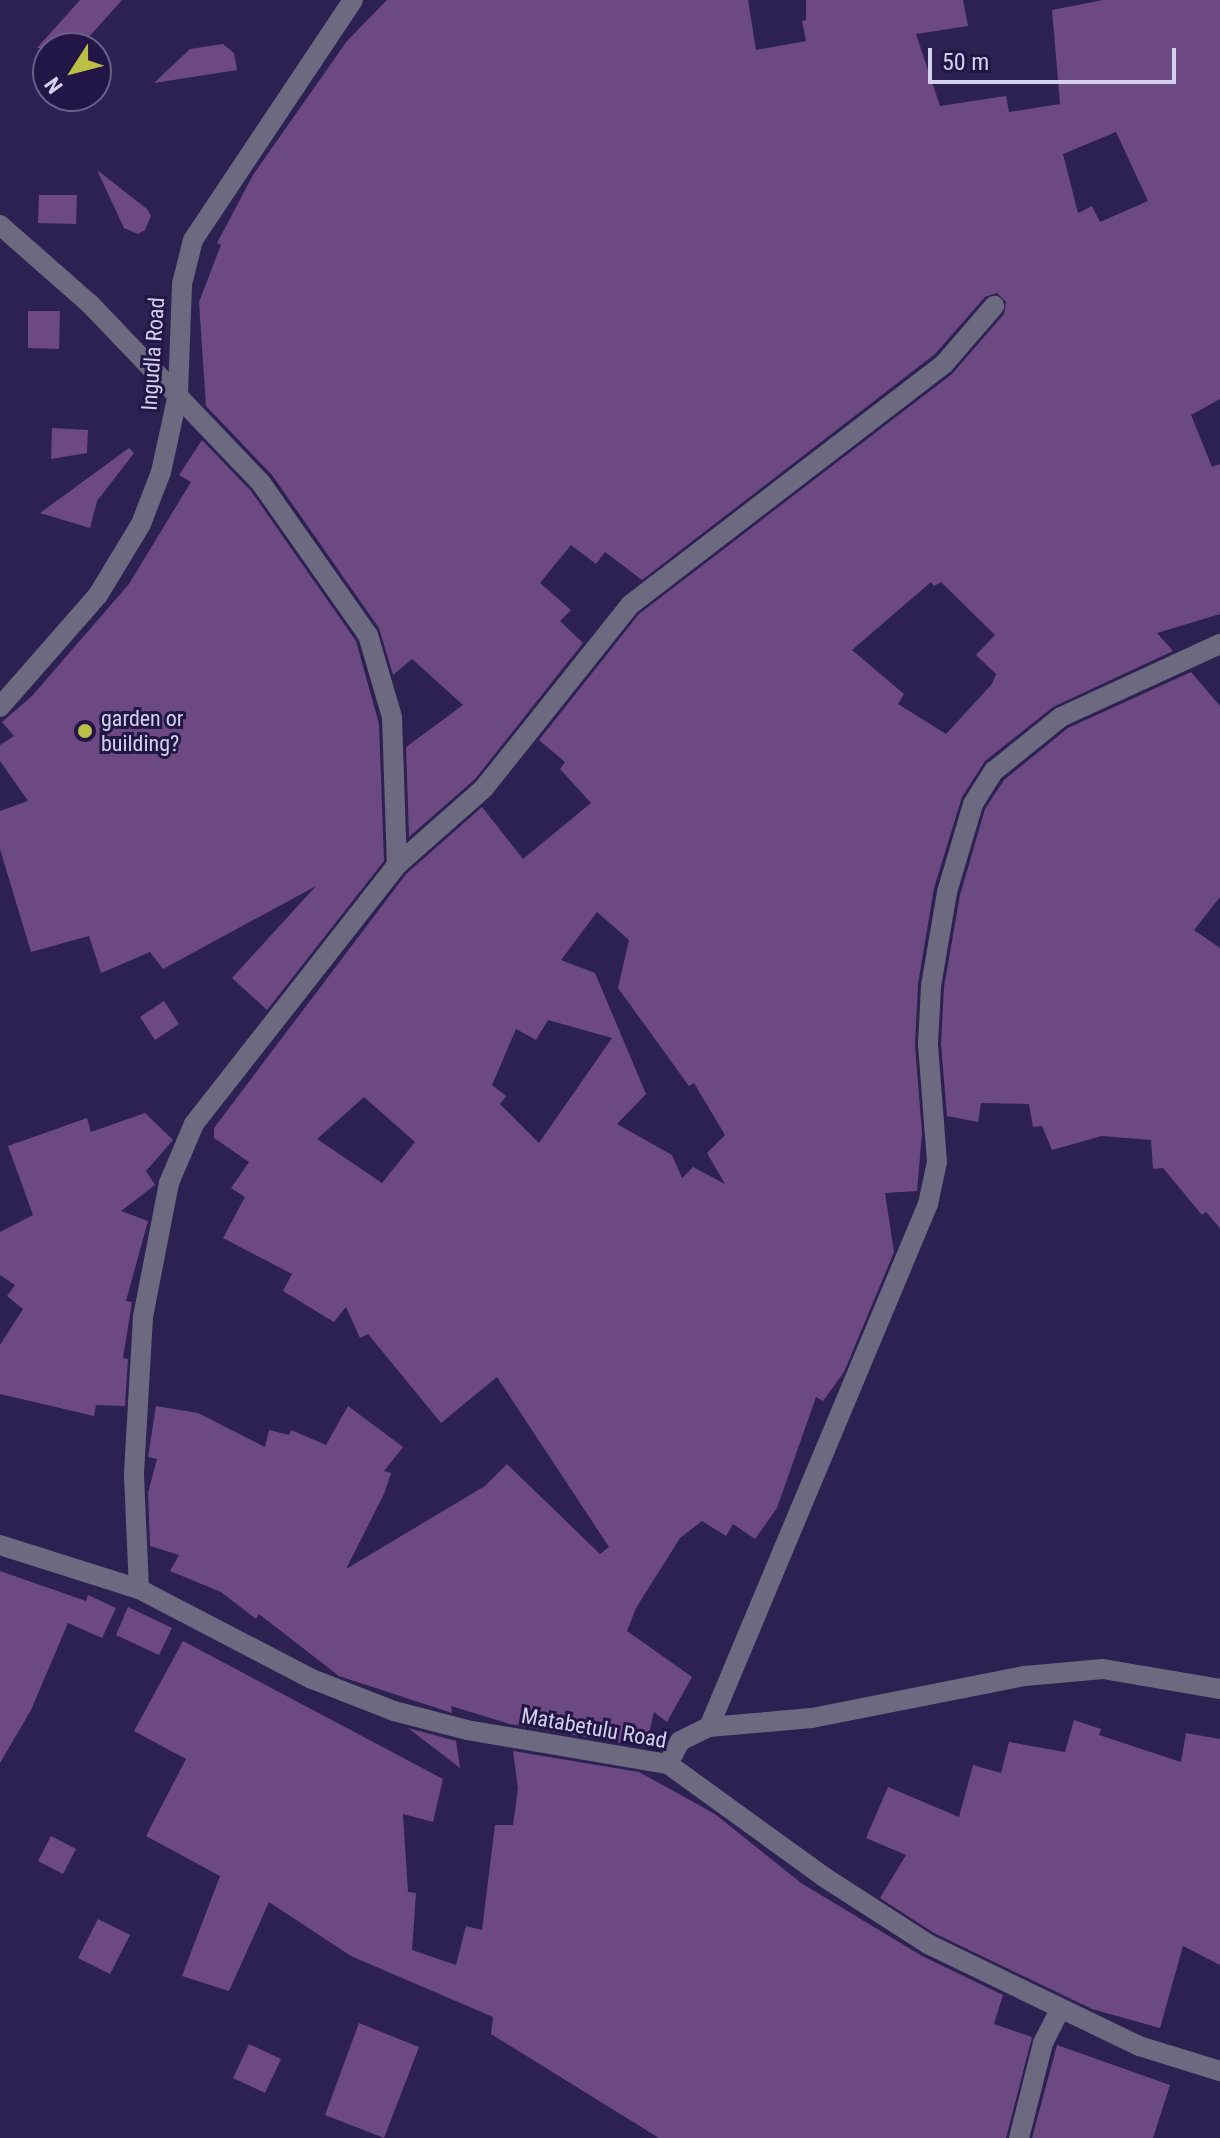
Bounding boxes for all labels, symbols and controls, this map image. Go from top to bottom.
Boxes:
north arrow [32,32,112,112]
scale bar [932,32,1180,82]
text: 50 m [942,48,989,76]
text: N [40,72,68,98]
street label: Ingudla Road [136,297,170,411]
place label: garden or building? [101,705,184,756]
marker: garden or building? [76,722,94,740]
street label: Matabetulu Road [519,1702,669,1754]

